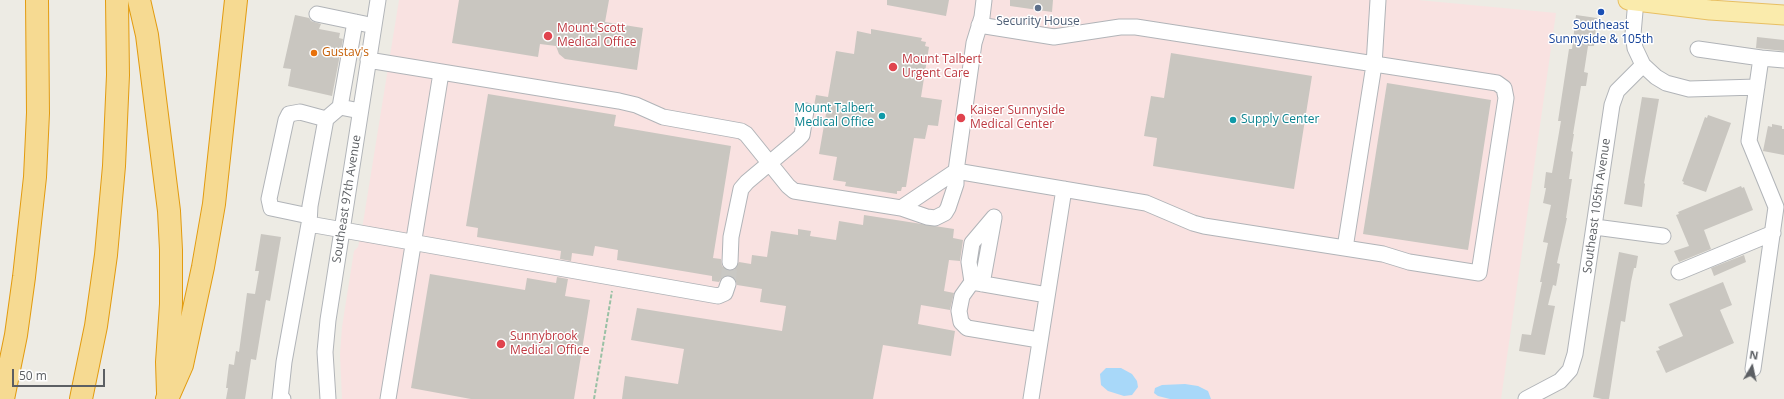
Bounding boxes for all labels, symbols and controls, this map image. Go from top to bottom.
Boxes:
marker: Security House [1033,3,1043,13]
marker: Southeast Sunnyside & 105th [1596,7,1606,17]
place label: Security House [996,15,1080,29]
place label: Southeast Sunnyside & 105th [1549,19,1653,47]
place label: Mount Scott Medical Office [557,22,636,50]
marker: Mount Scott Medical Office [542,30,554,42]
place label: Gustav's [322,46,369,60]
marker: Gustav's [309,48,319,58]
place label: Mount Talbert Urgent Care [902,53,982,81]
marker: Mount Talbert Urgent Care [887,61,899,73]
place label: Mount Talbert Medical Office [794,102,874,130]
place label: Kaiser Sunnyside Medical Center [970,104,1065,132]
marker: Mount Talbert Medical Office [877,111,887,121]
marker: Kaiser Sunnyside Medical Center [955,112,967,124]
place label: Supply Center [1241,113,1319,127]
marker: Supply Center [1228,115,1238,125]
street label: Southeast 97th Avenue [330,134,364,264]
street label: Southeast 105th Avenue [1580,137,1614,275]
place label: Sunnybrook Medical Office [510,330,589,358]
marker: Sunnybrook Medical Office [495,338,507,350]
north arrow [1732,347,1772,387]
text: N [1748,347,1760,363]
scale bar [14,361,107,387]
text: 50 m [19,367,47,384]

